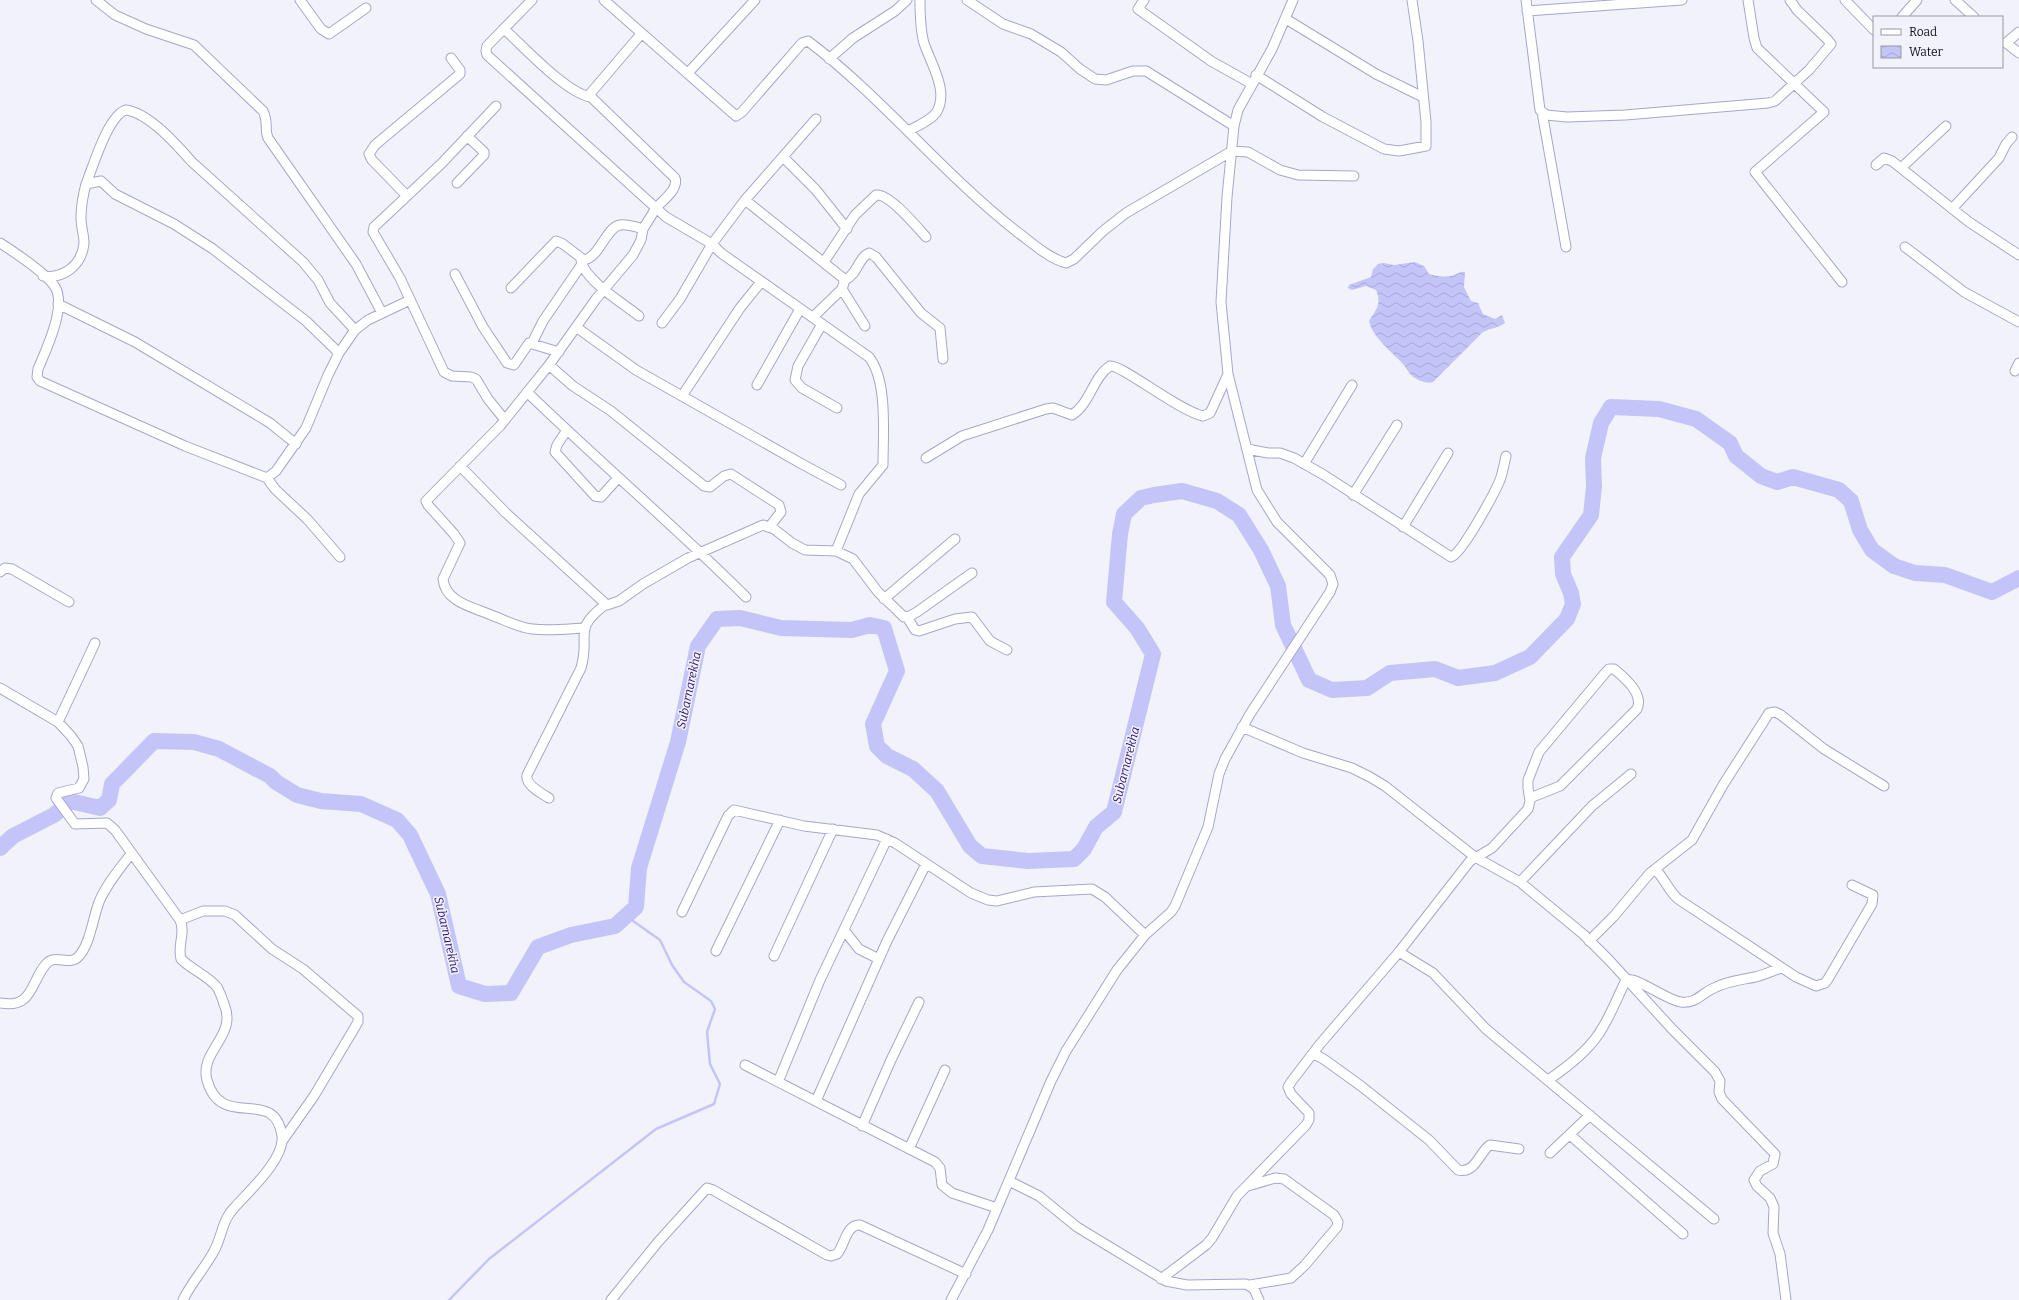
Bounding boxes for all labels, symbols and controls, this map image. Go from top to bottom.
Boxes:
legend [1873,16,2003,68]
text: Road [1909,25,1937,39]
text: Water [1909,45,1944,59]
water label: Subarnarekha [674,650,704,730]
water label: Subarnarekha [1110,725,1142,805]
water label: Subarnarekha [431,895,463,975]

